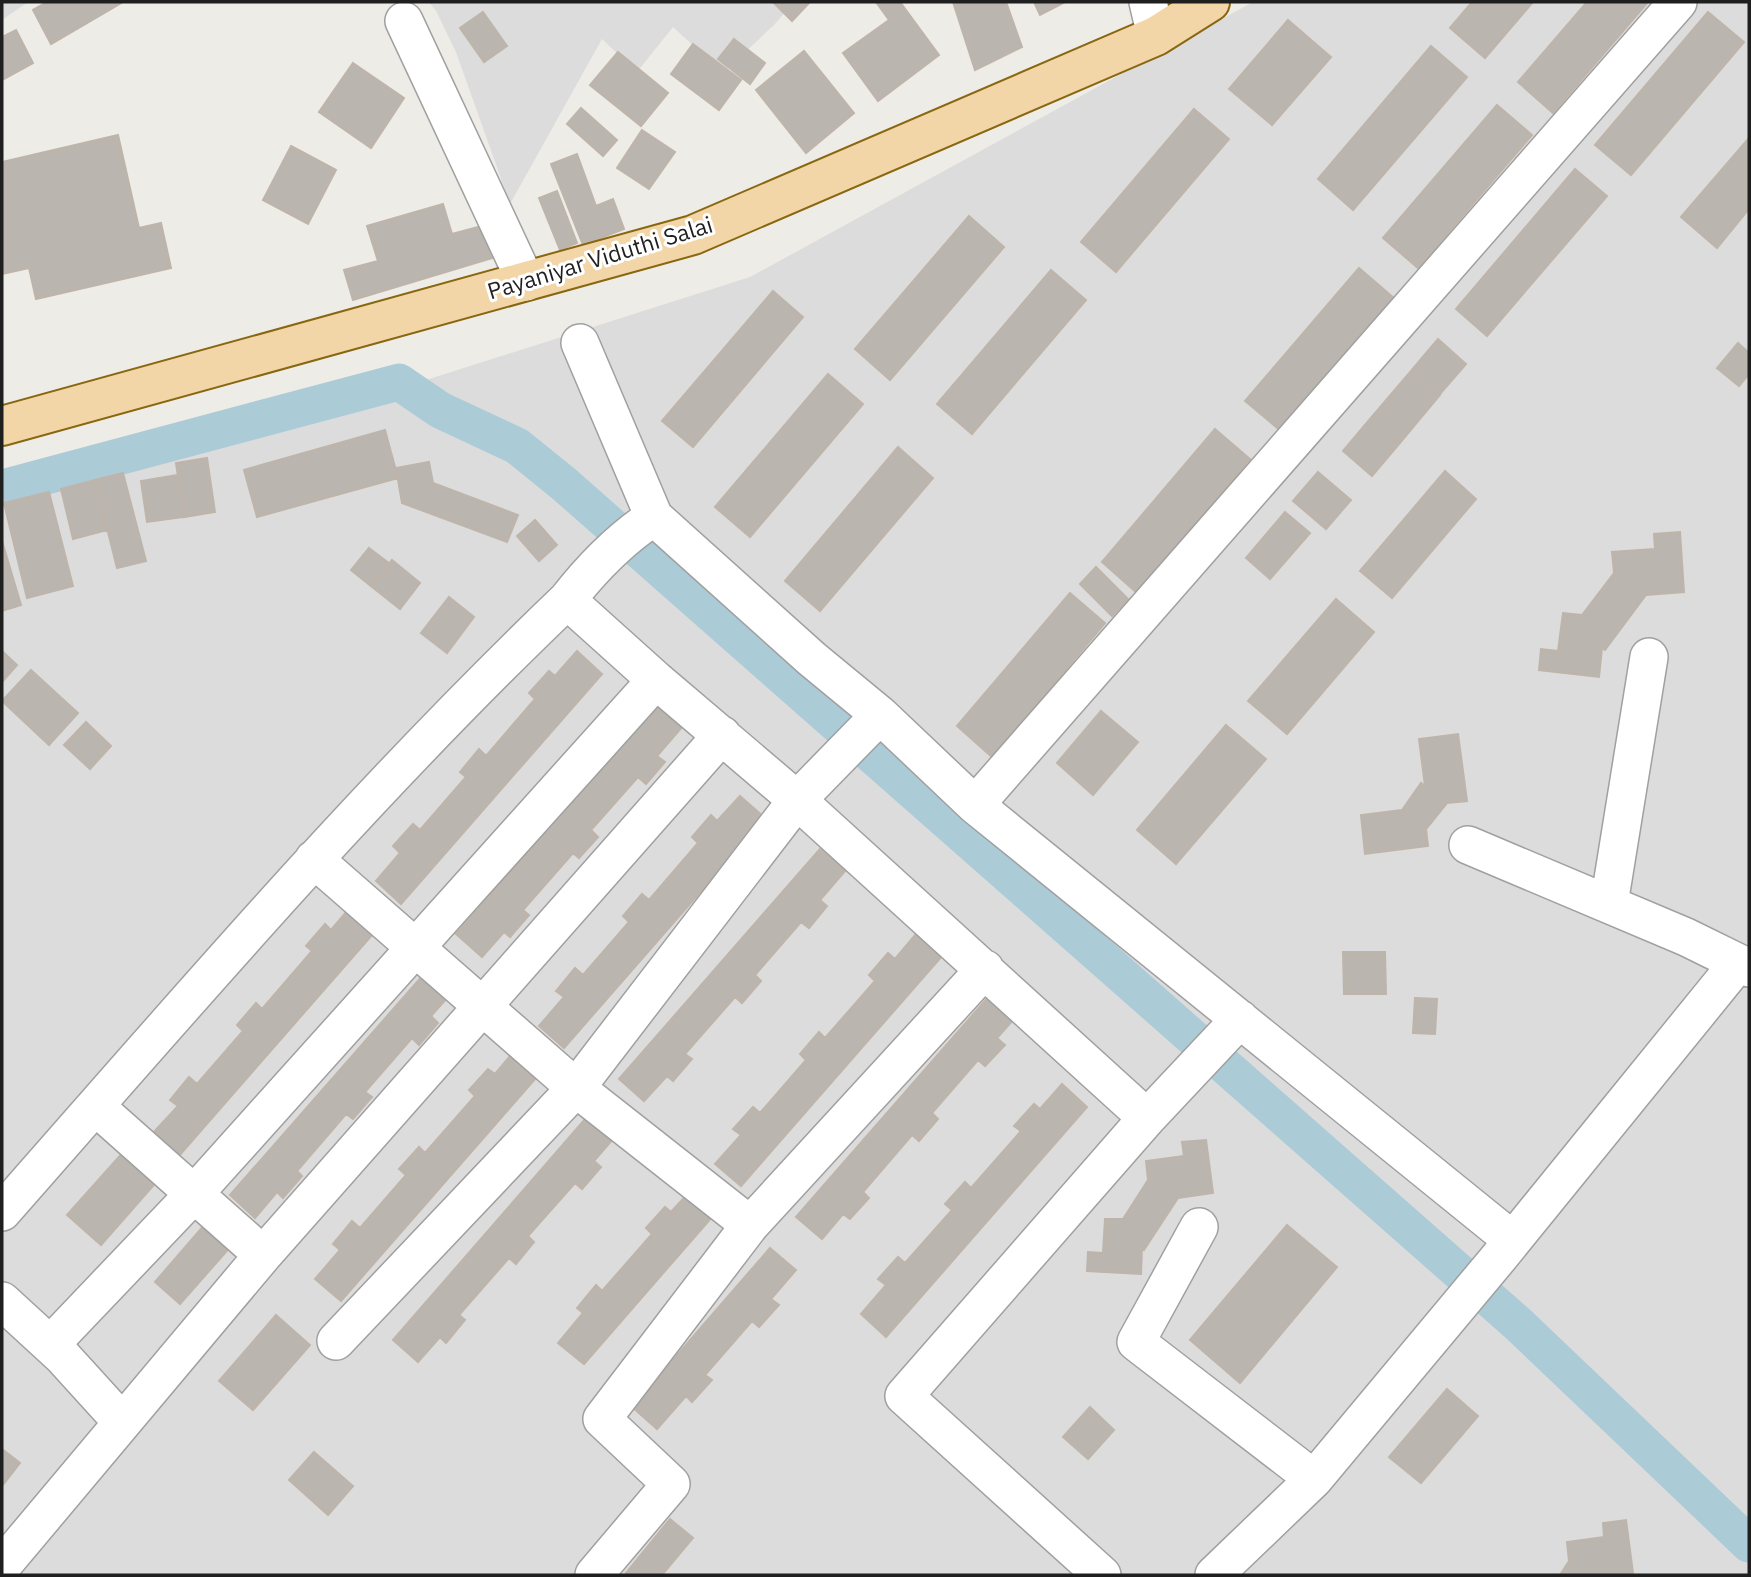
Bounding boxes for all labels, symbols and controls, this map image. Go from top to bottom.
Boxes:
street label: Payaniyar Viduthi Salai [484,209,716,306]

